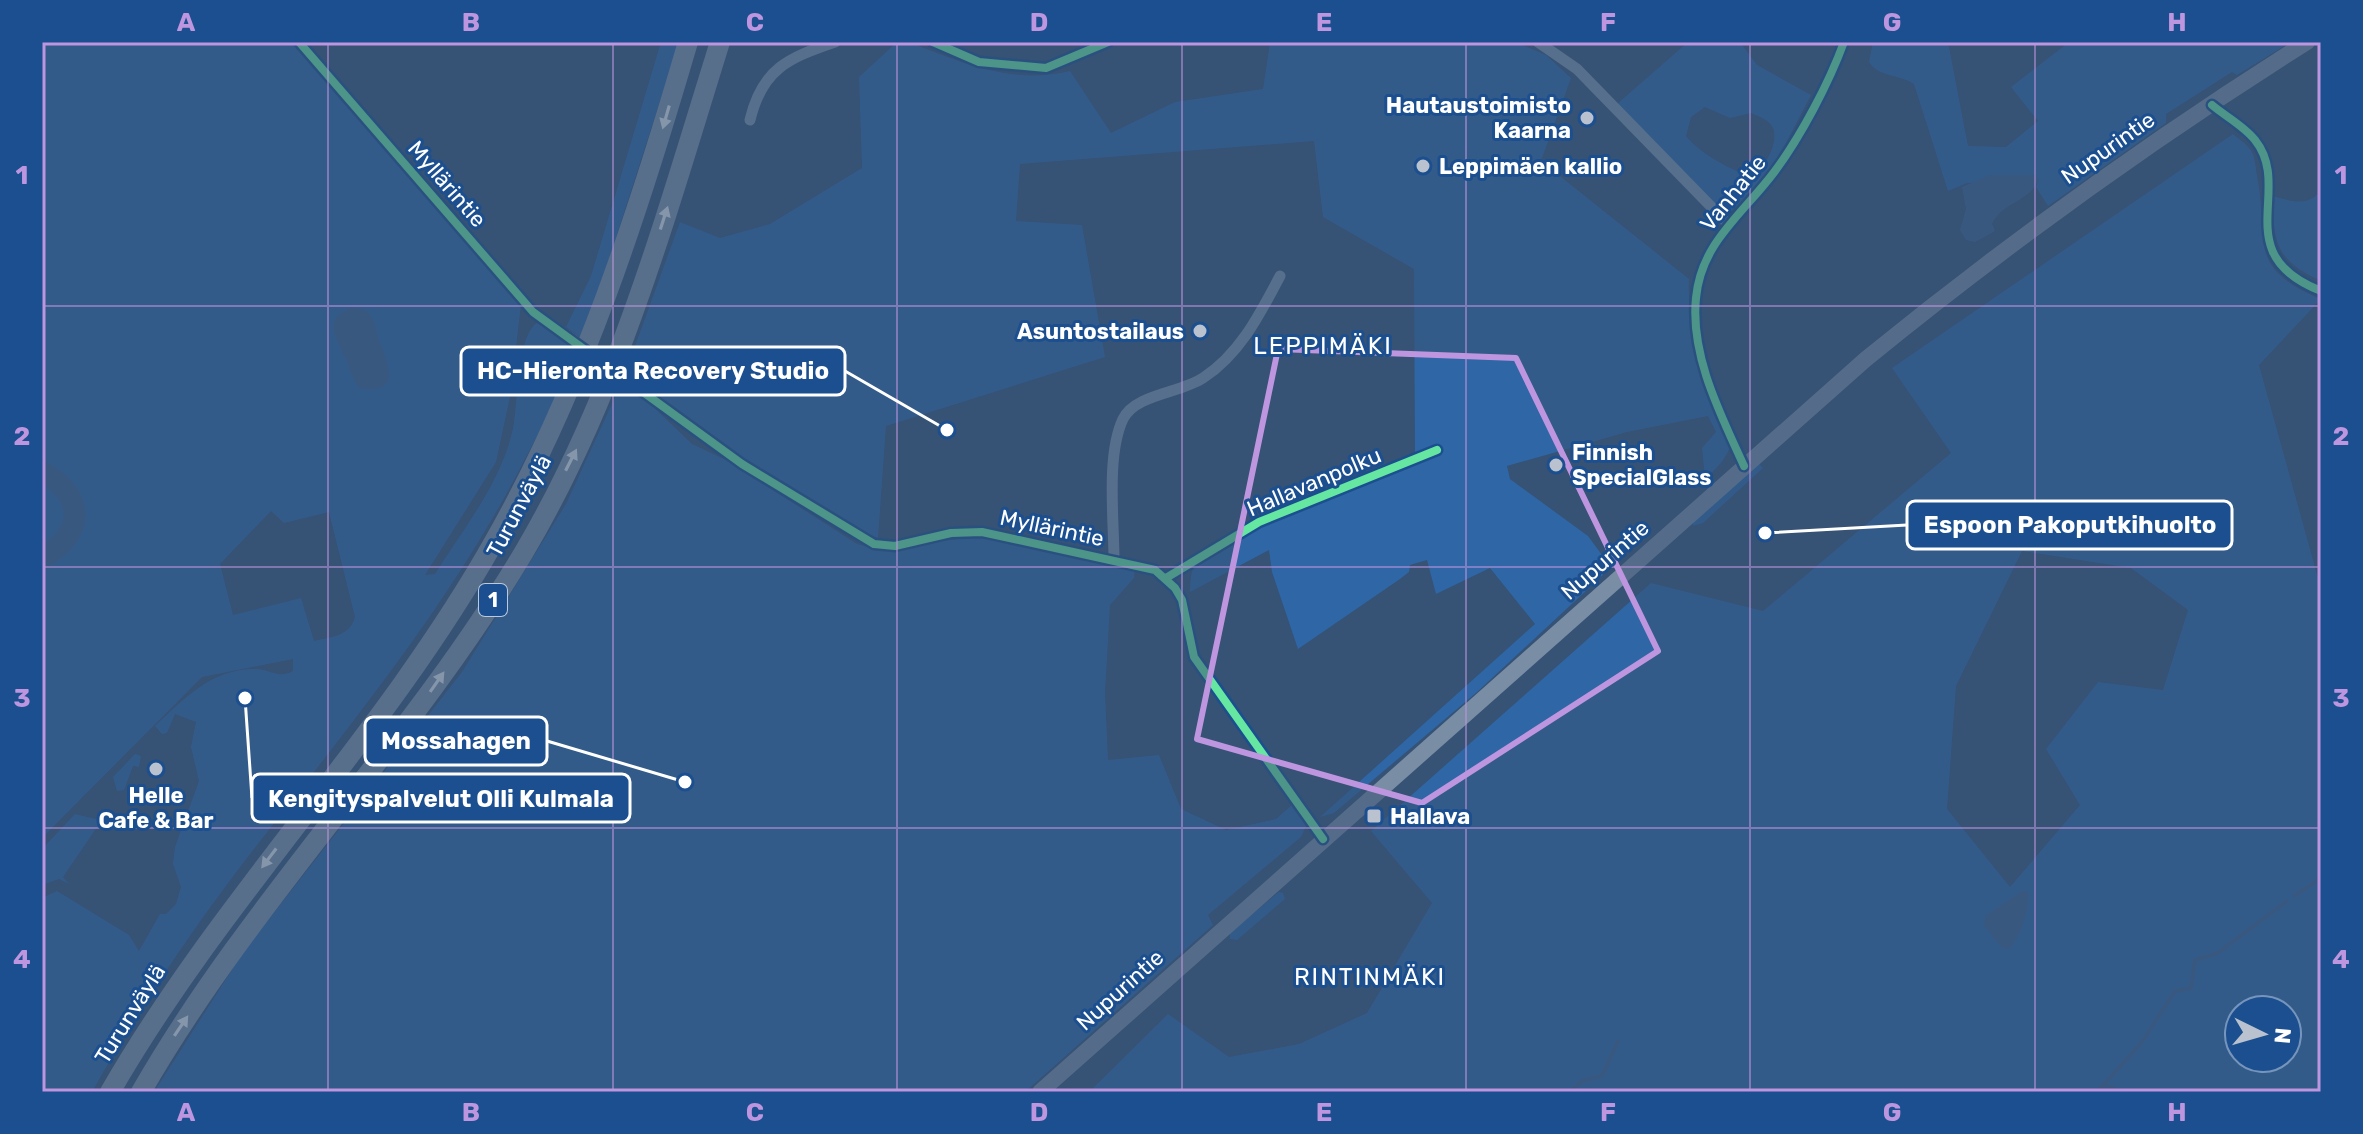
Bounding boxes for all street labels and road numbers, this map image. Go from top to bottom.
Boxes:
street label: Nupurintie [2056,106,2160,190]
street label: Myllärintie [402,135,492,233]
street label: Vanhatie [1694,149,1772,237]
street label: Hallavanpolku [1243,442,1385,522]
street label: Turunväylä [481,450,557,562]
street label: Myllärintie [998,504,1106,552]
street label: Nupurintie [1555,514,1655,606]
road number: 1 [479,584,507,616]
street label: Nupurintie [1071,944,1169,1036]
street label: Turunväylä [89,959,171,1069]

